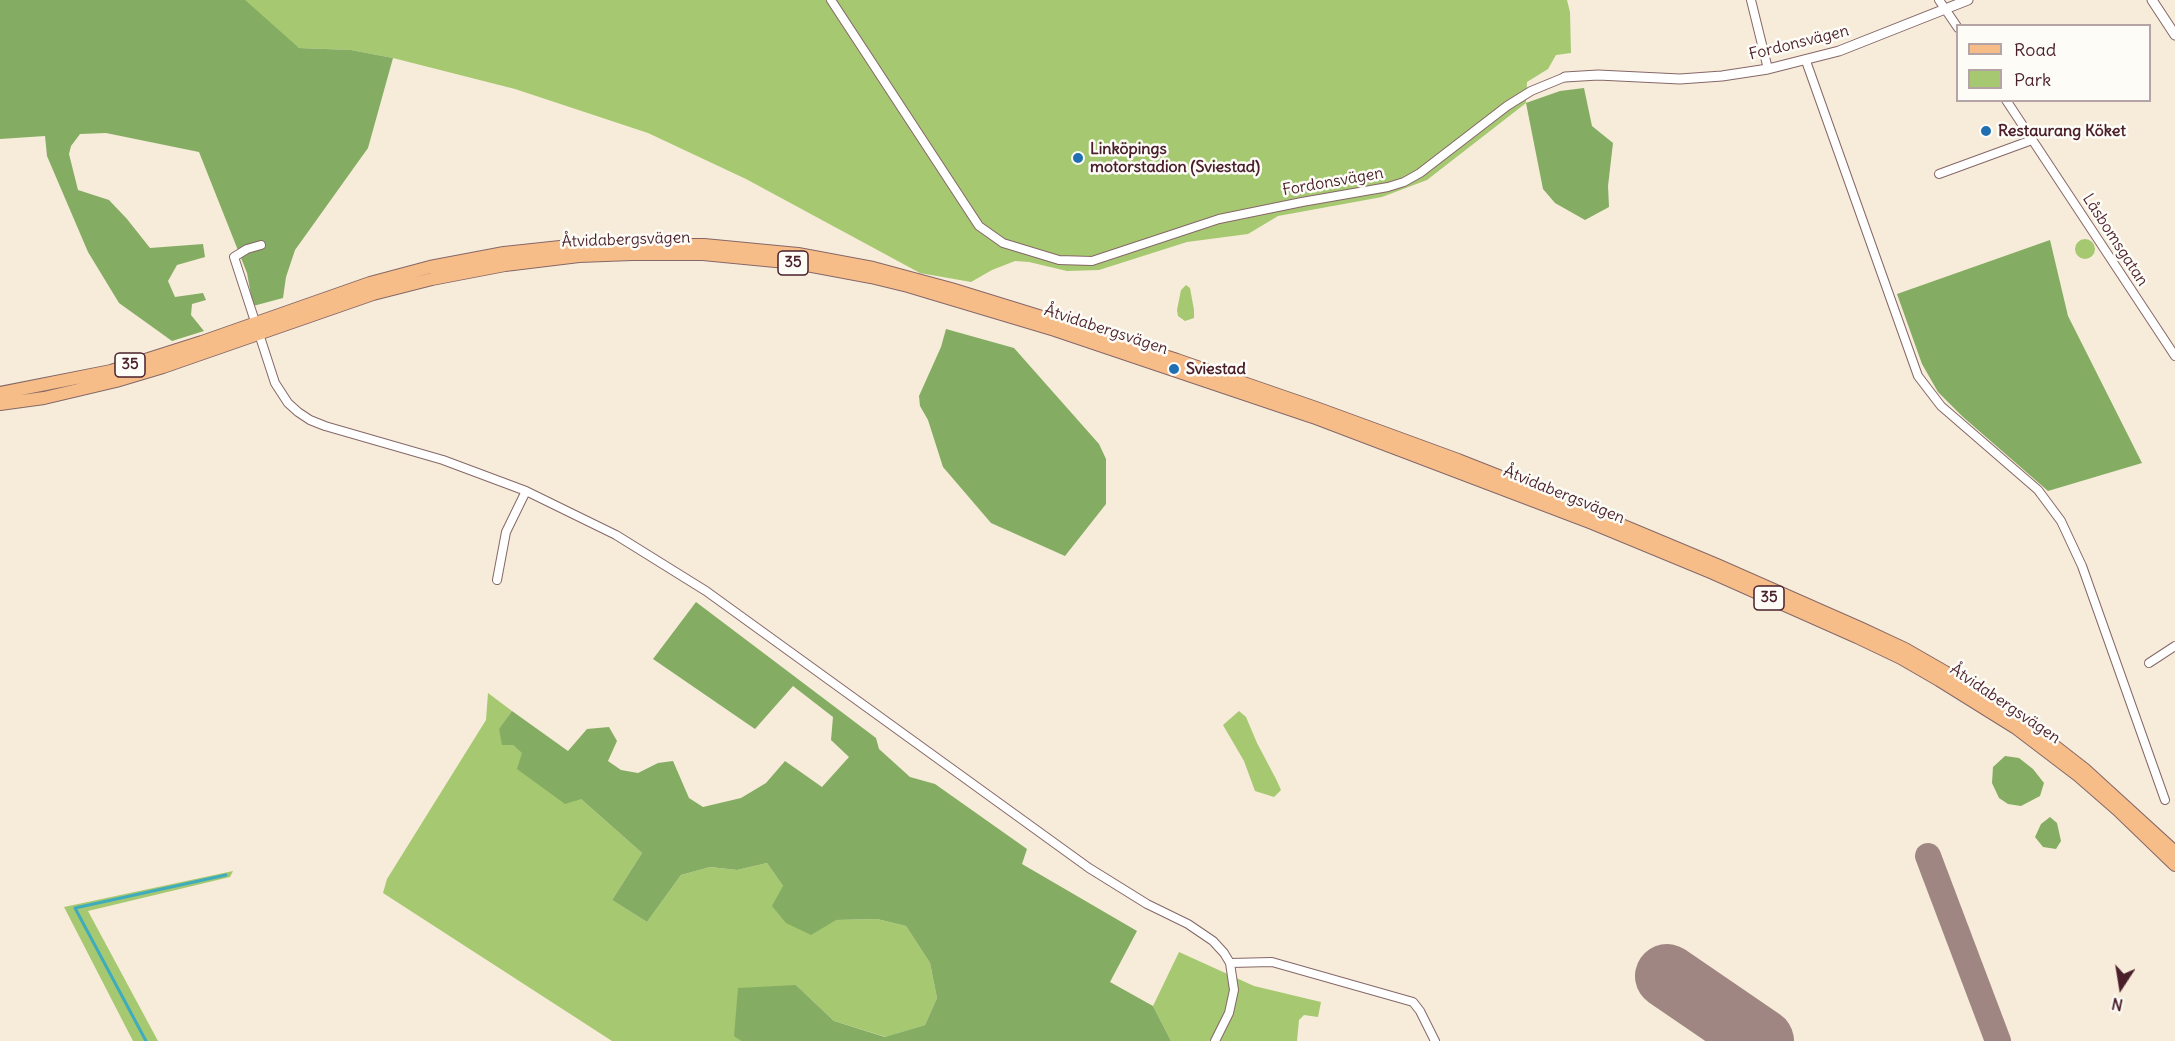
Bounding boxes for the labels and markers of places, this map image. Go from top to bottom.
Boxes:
place label: Restaurang Köket [1998,121,2126,141]
marker: Restaurang Köket [1979,124,1993,138]
place label: Linköpings motorstadion (Sviestad) [1090,139,1260,177]
marker: Linköpings motorstadion (Sviestad) [1071,151,1085,165]
place label: Sviestad [1186,359,1246,379]
marker: Sviestad [1167,362,1181,376]

